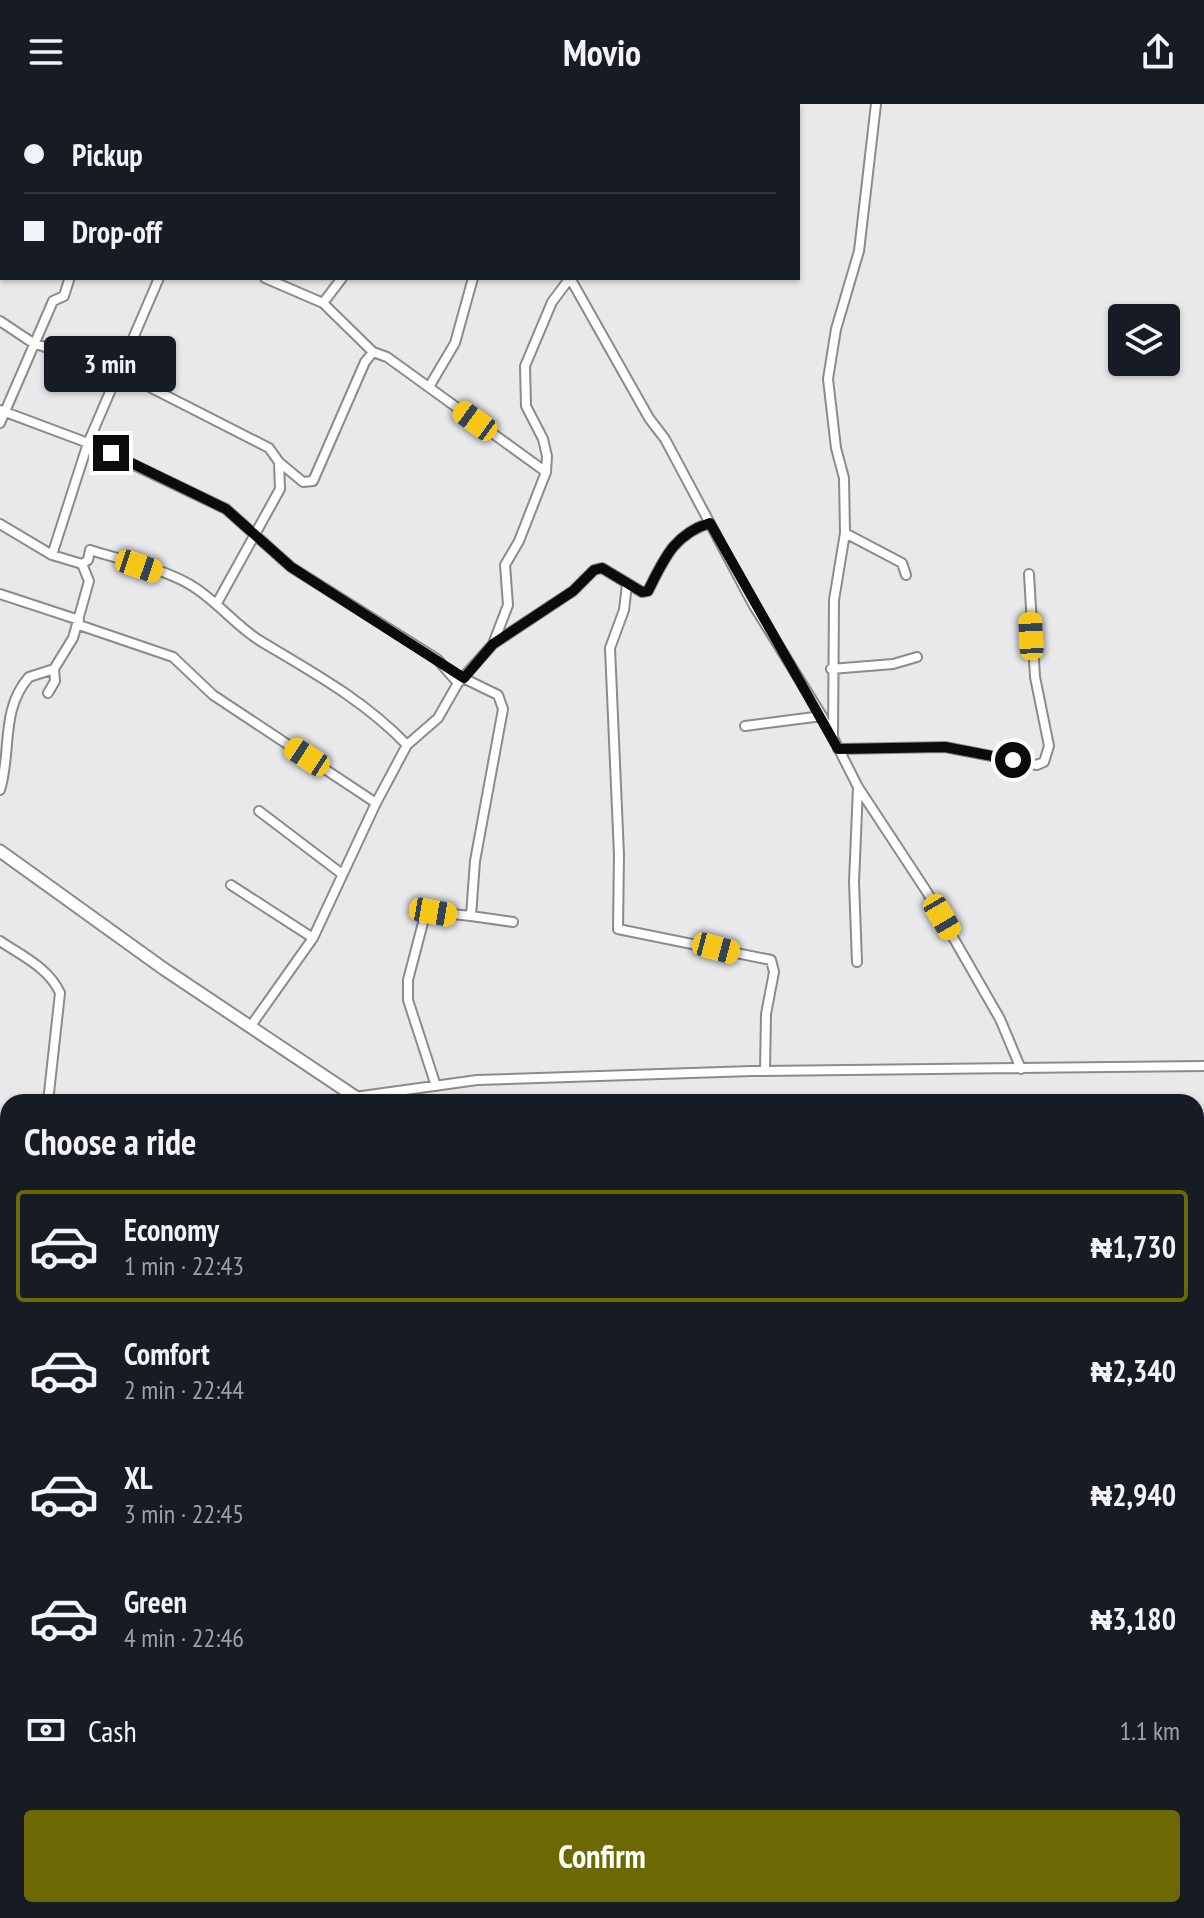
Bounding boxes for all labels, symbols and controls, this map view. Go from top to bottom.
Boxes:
text: Movio [563,29,641,76]
icon: menu [24,30,68,74]
icon: share [1136,30,1180,74]
text: Pickup [72,135,143,174]
text: Drop-off [72,212,162,251]
map controls [1108,304,1180,376]
button: layers [1108,304,1180,376]
callout: 3 min [45,337,177,393]
text: 3 min [84,347,136,380]
car [449,397,501,445]
route end [93,435,129,471]
car [112,547,166,585]
car [1018,611,1044,661]
car [280,734,334,780]
route start [995,742,1031,778]
car [920,890,964,944]
car [407,896,459,928]
car [690,930,742,966]
text: Choose a ride [24,1118,196,1165]
icon: car [28,1210,100,1282]
text: Economy [124,1210,219,1249]
text: ₦1,730 [1090,1227,1176,1266]
text: 1 min · 22:43 [124,1249,244,1282]
icon: car [28,1334,100,1406]
text: Comfort [124,1334,210,1373]
text: ₦2,340 [1090,1351,1176,1390]
text: 2 min · 22:44 [124,1373,244,1406]
icon: car [28,1458,100,1530]
text: XL [124,1458,153,1497]
text: ₦2,940 [1090,1475,1176,1514]
text: 3 min · 22:45 [124,1497,244,1530]
icon: car [28,1582,100,1654]
text: Green [124,1582,187,1621]
text: ₦3,180 [1090,1599,1176,1638]
text: 4 min · 22:46 [124,1621,244,1654]
icon: cash [24,1708,68,1752]
text: Cash [88,1711,137,1750]
text: 1.1 km [1119,1714,1180,1747]
button: Confirm [24,1810,1180,1902]

